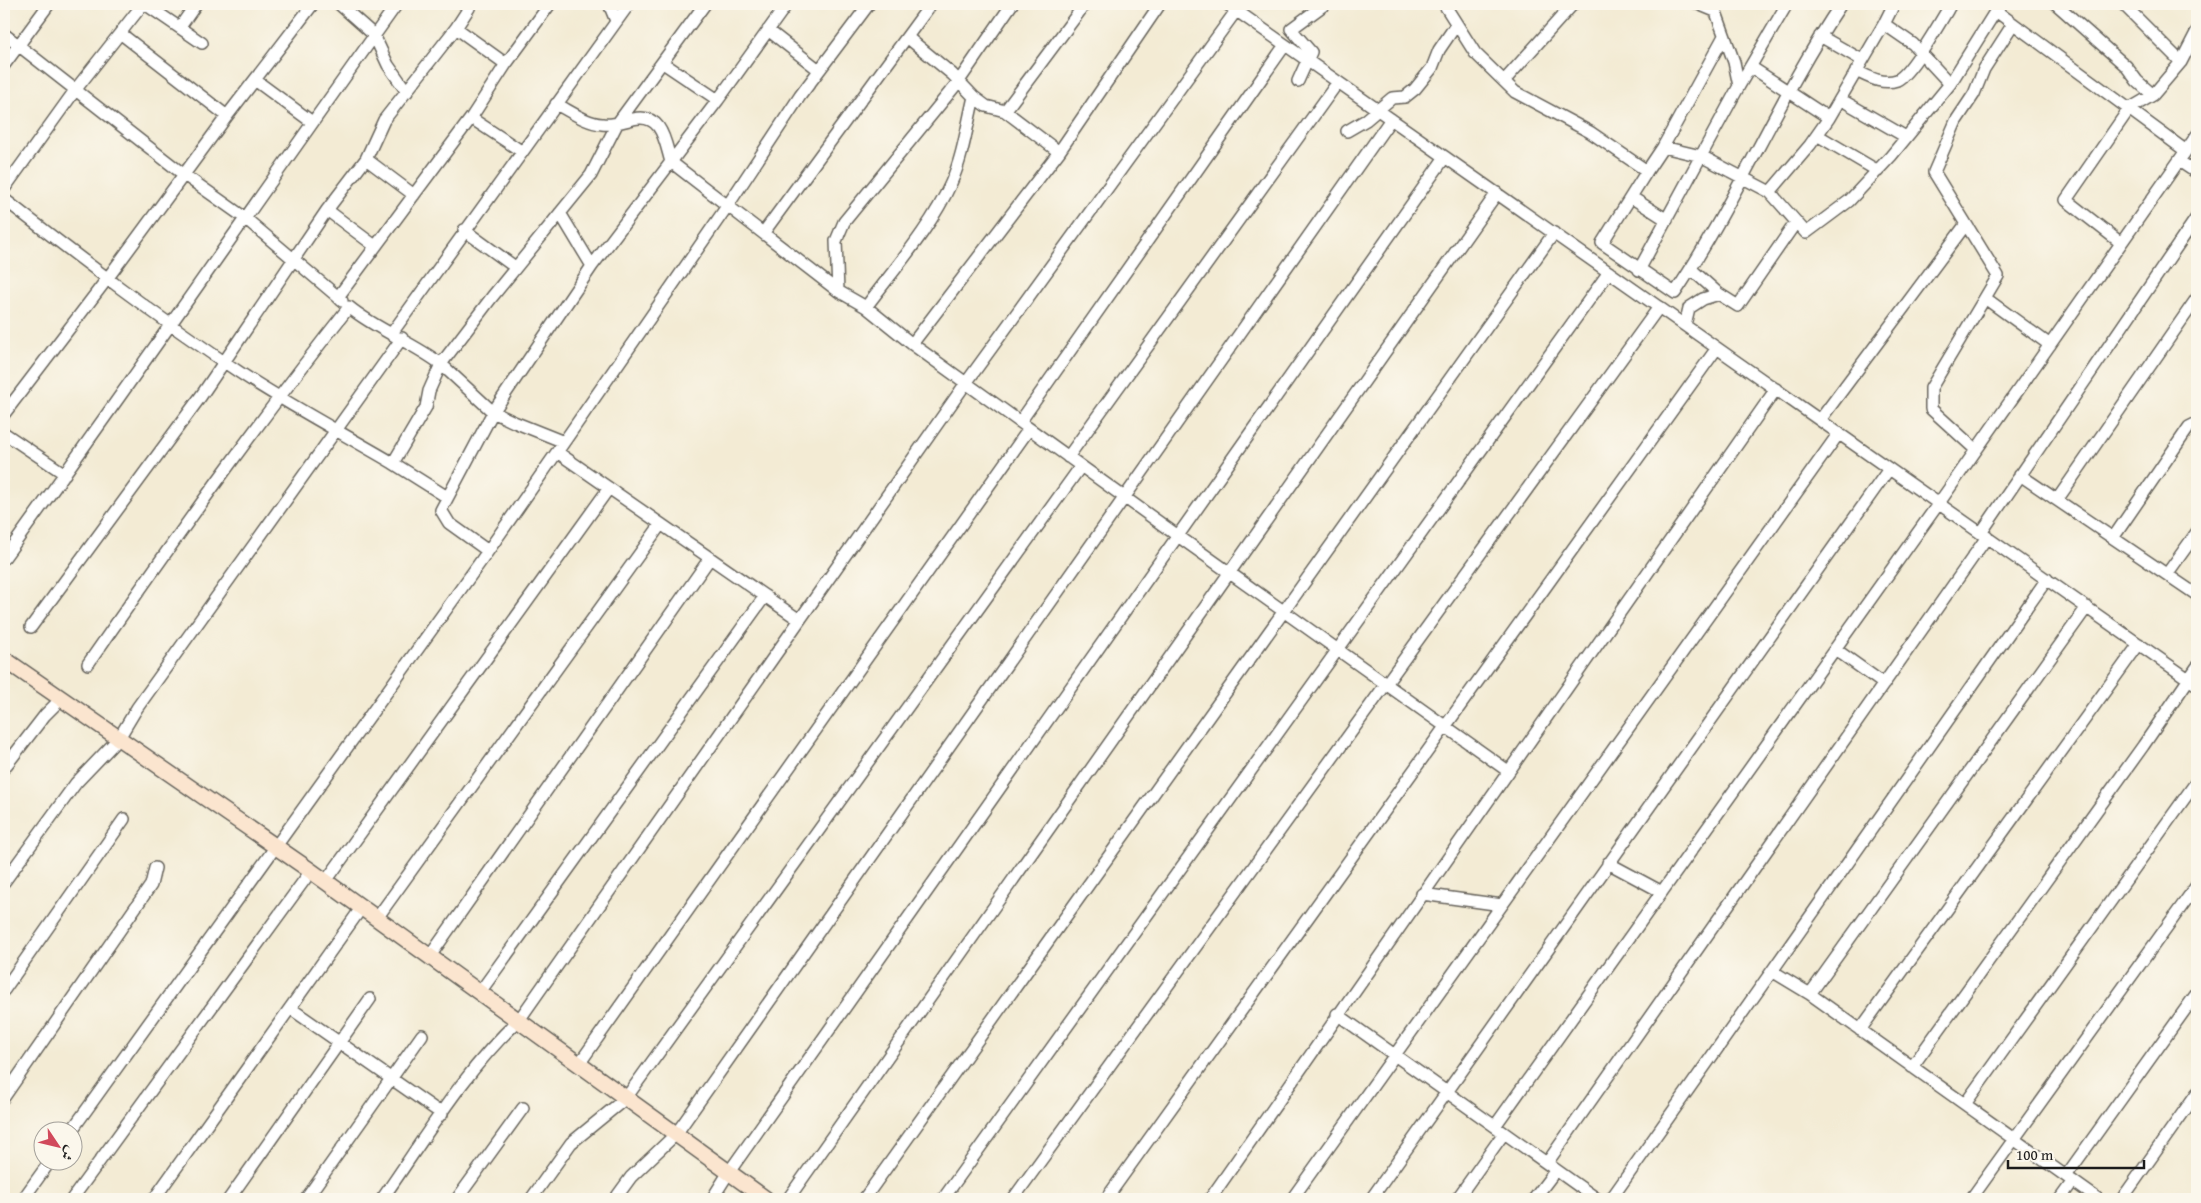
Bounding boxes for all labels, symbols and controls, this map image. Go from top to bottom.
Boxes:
north arrow [32,1120,82,1170]
scale bar [2008,1138,2145,1170]
text: ش [56,1142,81,1165]
text: 100 m [2016,1144,2054,1165]

